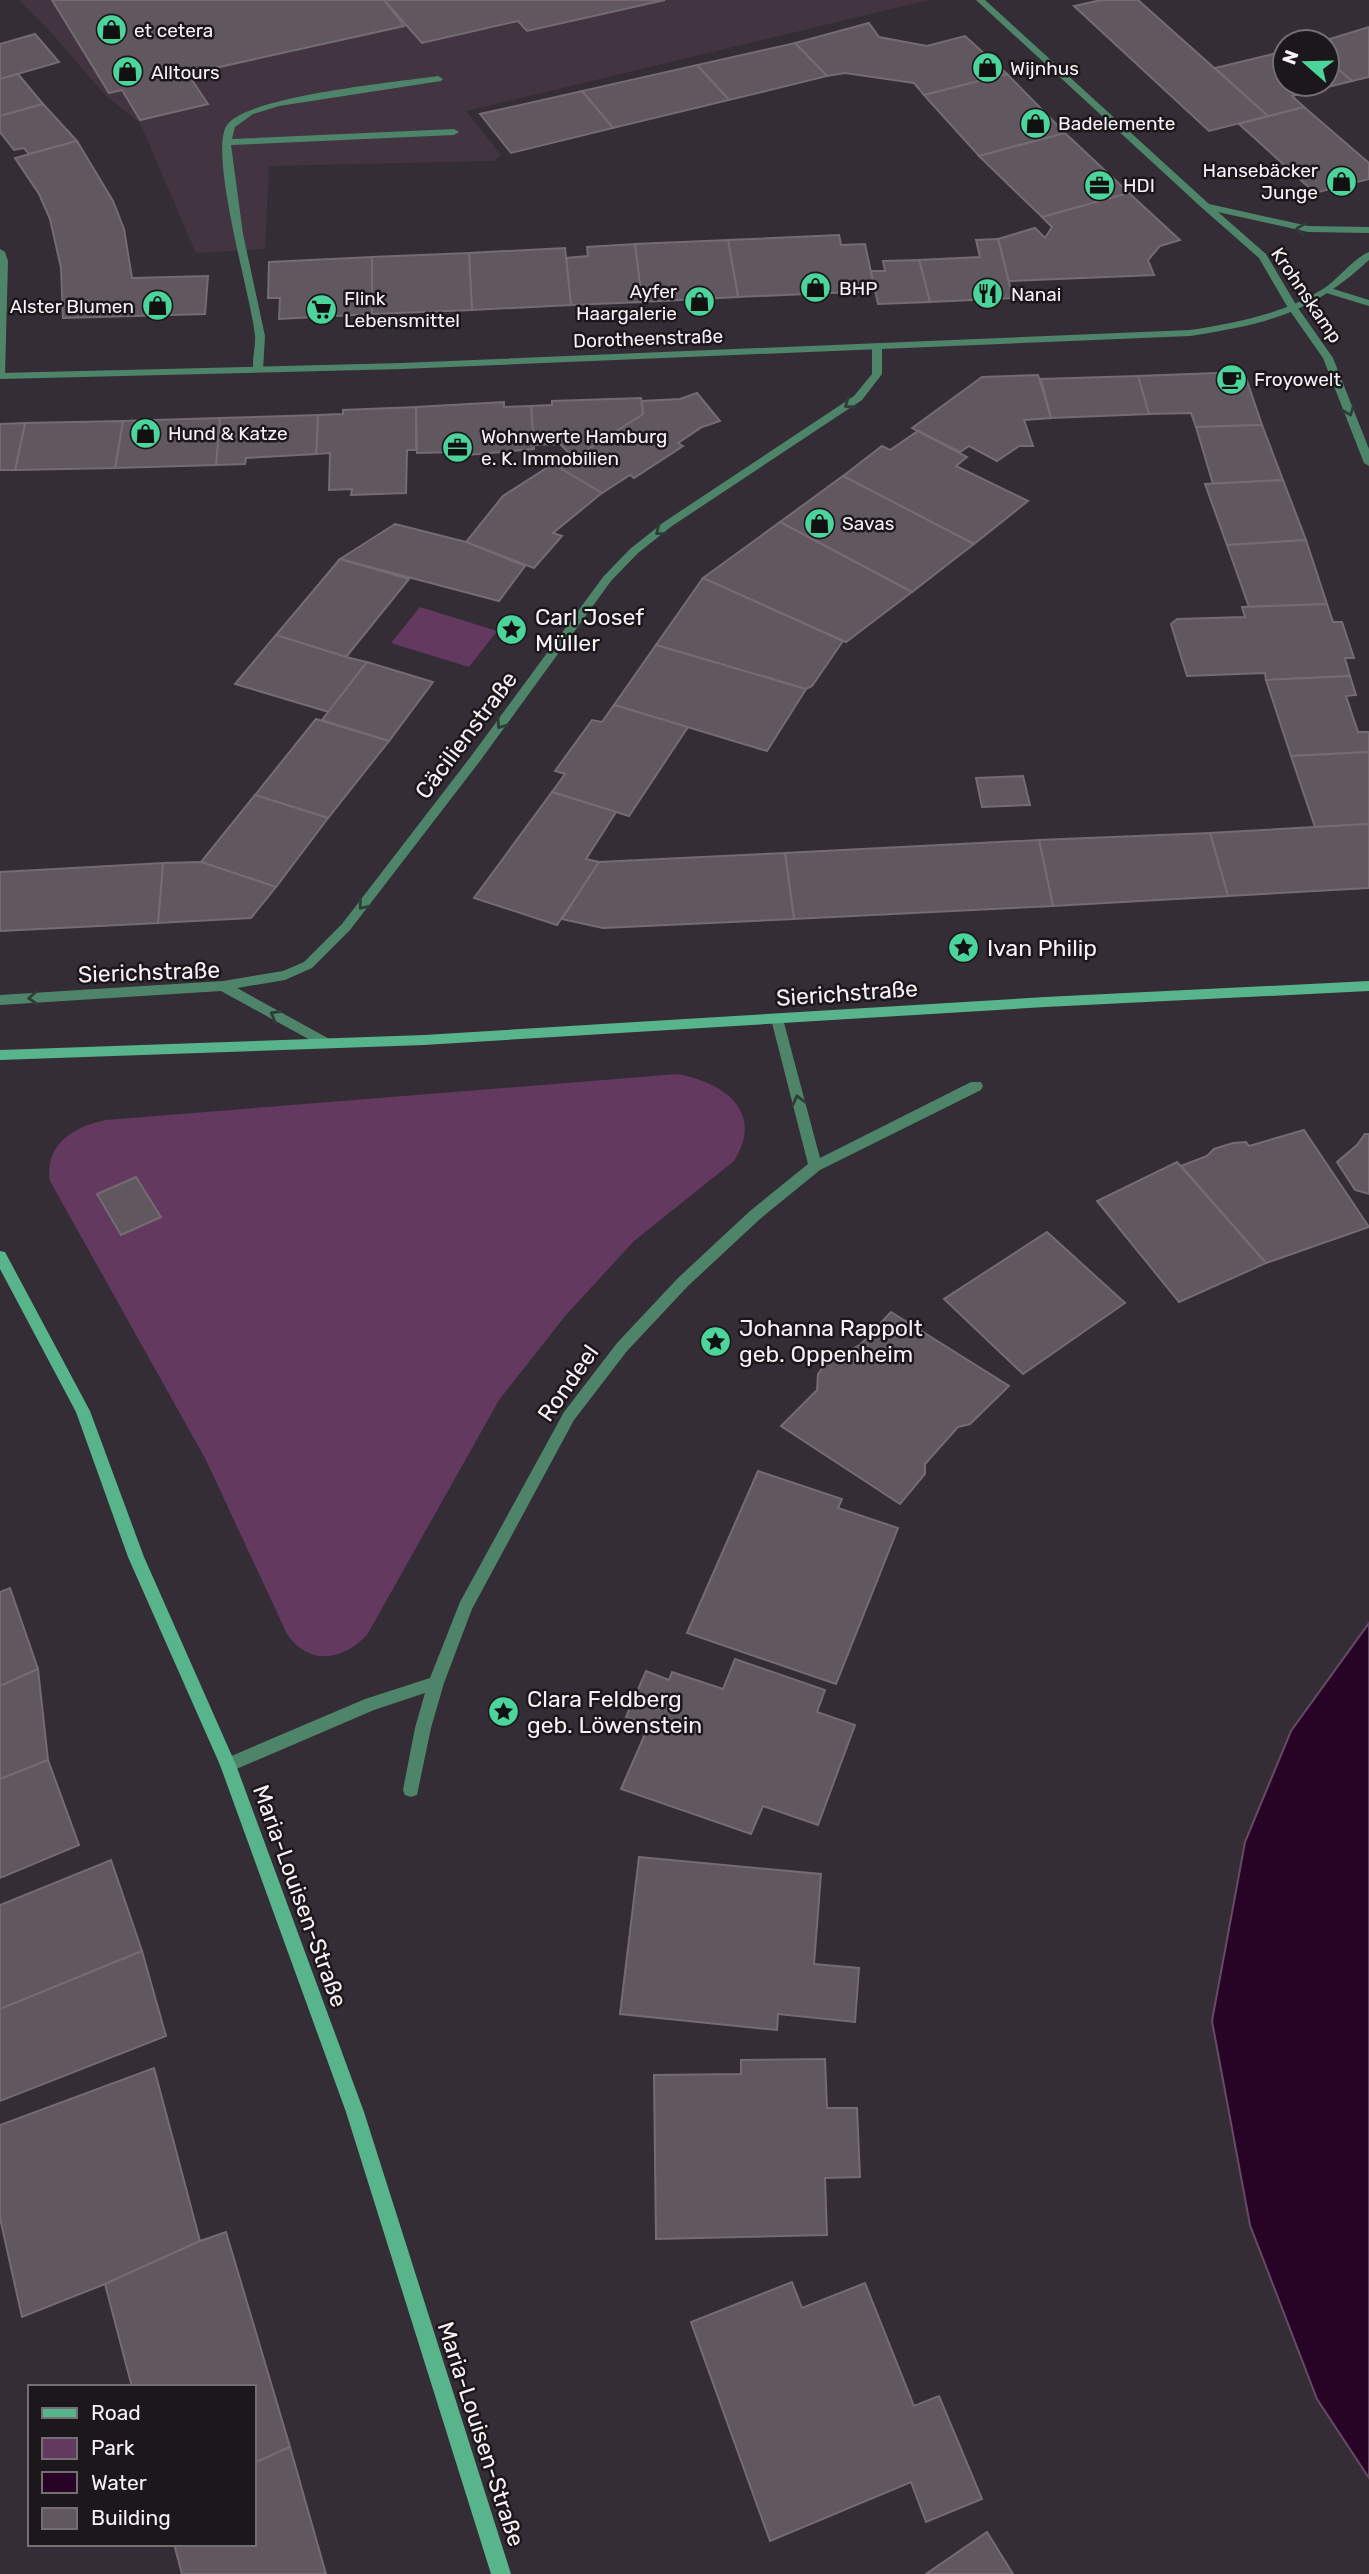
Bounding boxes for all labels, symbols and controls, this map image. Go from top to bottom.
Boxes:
shop icon: et cetera [94,13,128,47]
place label: et cetera [134,19,213,42]
north arrow [1271,28,1341,98]
text: N [1277,47,1304,68]
shop icon: Wijnhus [970,51,1004,85]
shop icon: Alltours [111,55,145,89]
place label: Wijnhus [1010,57,1079,80]
place label: Alltours [151,61,220,84]
shop icon: Badelemente [1018,106,1052,140]
place label: Badelemente [1058,112,1175,135]
place label: Hansebäcker Junge [1203,159,1319,204]
shop icon: Hansebäcker Junge [1324,164,1358,198]
office icon: HDI [1083,168,1117,202]
place label: HDI [1123,174,1155,197]
one-way arrow [1295,222,1307,237]
street label: Krohnskamp [1266,243,1347,347]
shop icon: BHP [799,271,833,305]
place label: BHP [839,277,877,300]
restaurant icon: Nanai [971,277,1005,311]
place label: Ayfer Haargalerie [576,280,678,325]
place label: Nanai [1011,283,1061,306]
shop icon: Ayfer Haargalerie [683,285,717,319]
place label: Flink Lebensmittel [344,287,460,332]
shop icon: Alster Blumen [140,289,174,323]
supermarket icon: Flink Lebensmittel [304,292,338,326]
place label: Alster Blumen [10,295,134,318]
street label: Dorotheenstraße [573,324,723,353]
cafe icon: Froyowelt [1214,362,1248,396]
place label: Froyowelt [1254,368,1341,391]
one-way arrow [844,396,857,408]
one-way arrow [1340,404,1354,416]
shop icon: Hund & Katze [128,416,162,450]
place label: Hund & Katze [168,422,288,445]
place label: Wohnwerte Hamburg e. K. Immobilien [481,425,667,470]
office icon: Wohnwerte Hamburg e. K. Immobilien [441,430,475,464]
shop icon: Savas [802,506,836,540]
place label: Savas [842,512,894,535]
one-way arrow [656,522,668,535]
place label: Carl Josef Müller [535,603,644,657]
place icon: Carl Josef Müller [495,613,529,647]
street label: Cäcilienstraße [409,666,523,804]
one-way arrow [496,716,509,729]
one-way arrow [358,897,371,909]
place icon: Ivan Philip [947,931,981,965]
place label: Ivan Philip [987,934,1097,962]
street label: Sierichstraße [77,956,221,988]
street label: Sierichstraße [775,974,919,1012]
one-way arrow [27,990,38,1005]
one-way arrow [270,1010,283,1023]
one-way arrow [792,1094,806,1106]
place label: Johanna Rappolt geb. Oppenheim [739,1314,923,1368]
place icon: Johanna Rappolt geb. Oppenheim [699,1324,733,1358]
street label: Rondeel [532,1339,604,1427]
place label: Clara Feldberg geb. Löwenstein [527,1685,702,1739]
place icon: Clara Feldberg geb. Löwenstein [487,1695,521,1729]
street label: Maria-Louisen-Straße [247,1781,353,2011]
street label: Maria-Louisen-Straße [431,2318,531,2550]
legend [28,2385,256,2546]
text: Road [91,2400,141,2425]
text: Park [91,2435,135,2460]
text: Water [91,2470,147,2495]
text: Building [91,2505,171,2530]

